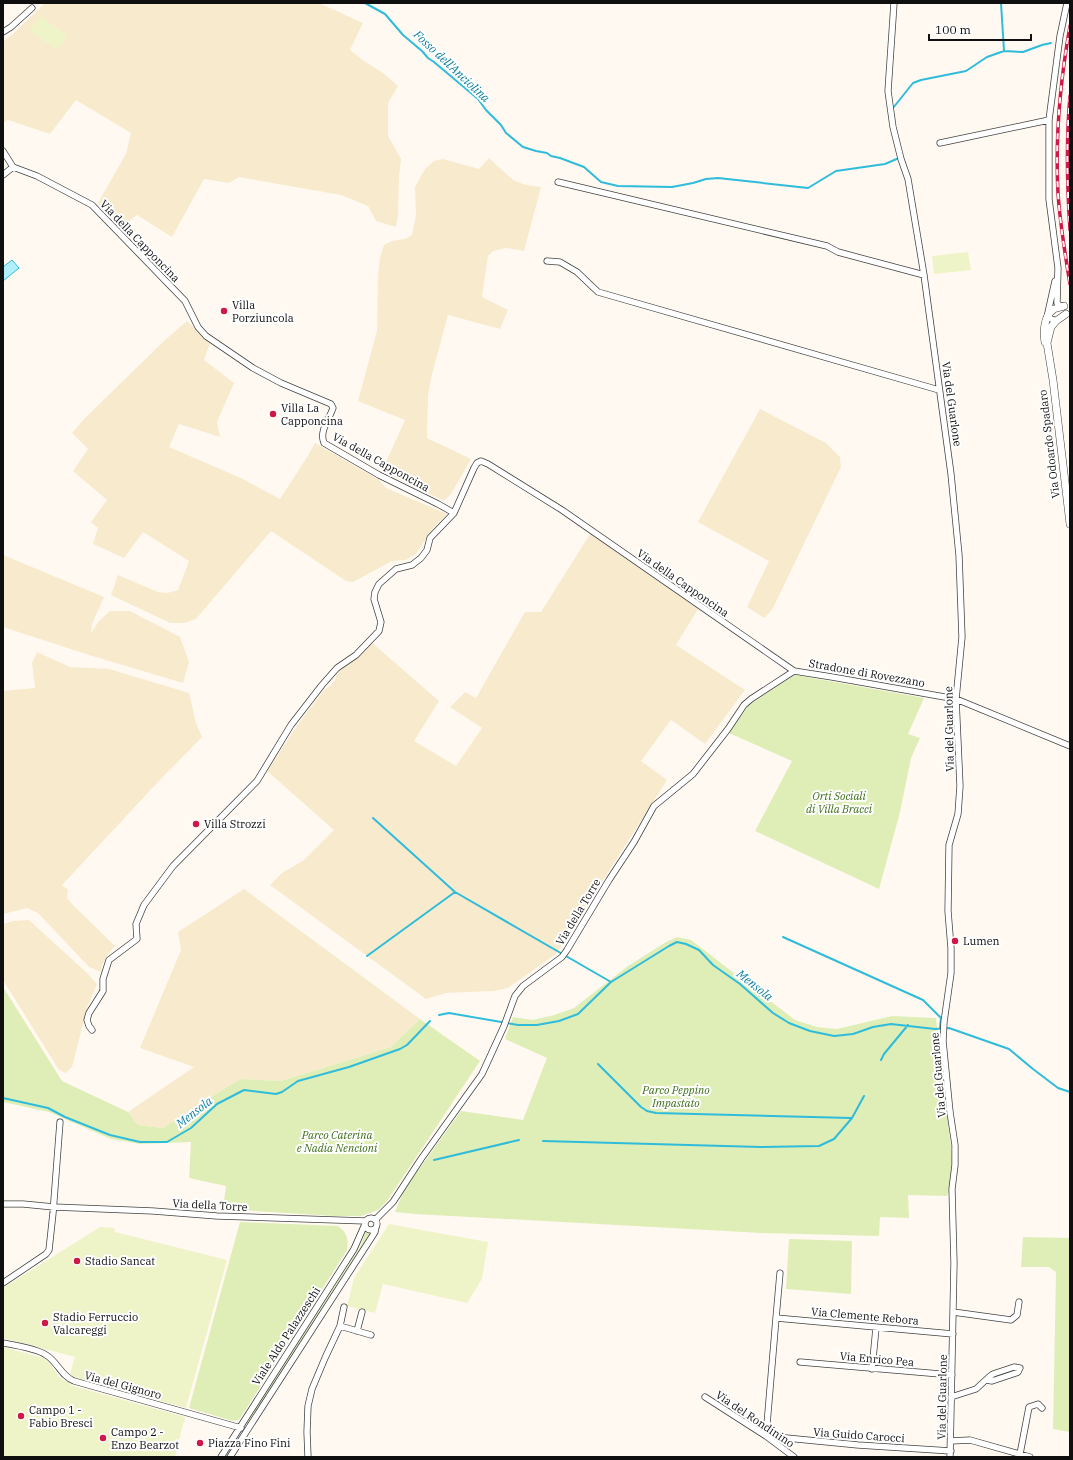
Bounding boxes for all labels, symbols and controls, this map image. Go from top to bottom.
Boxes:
scale bar [929,16,1031,42]
text: 100 m [935,22,971,37]
water label: Fosso dell'Anciolina [410,26,494,106]
street label: Via della Capponcina [97,197,183,285]
place label: Villa Porziuncola [232,298,294,325]
marker: Villa Porziuncola [219,306,229,316]
street label: Via del Guarlone [939,361,965,447]
street label: Via Odoardo Spadaro [1035,389,1063,499]
place label: Villa La Capponcina [281,401,343,428]
marker: Villa La Capponcina [268,409,278,419]
street label: Via della Capponcina [330,429,432,495]
street label: Via della Capponcina [634,546,732,620]
street label: Stradone di Rovezzano [808,656,926,690]
street label: Via del Guarlone [941,686,957,772]
park label: Orti Sociali di Villa Bracci [806,789,873,816]
place label: Villa Strozzi [204,817,266,831]
marker: Villa Strozzi [191,819,201,829]
street label: Via della Torre [553,876,603,948]
place label: Lumen [963,934,1000,948]
marker: Lumen [950,936,960,946]
water label: Mensola [733,966,777,1004]
street label: Via del Guarlone [927,1032,949,1118]
park label: Parco Peppino Impastato [641,1083,710,1110]
water label: Mensola [172,1093,216,1131]
park label: Parco Caterina e Nadia Nencioni [297,1128,378,1155]
street label: Via della Torre [172,1196,248,1214]
place label: Stadio Sancat [85,1254,155,1268]
marker: Stadio Sancat [72,1256,82,1266]
street label: Viale Aldo Palazzeschi [249,1284,323,1388]
street label: Via Clemente Rebora [811,1304,919,1328]
place label: Stadio Ferruccio Valcareggi [53,1310,138,1337]
marker: Stadio Ferruccio Valcareggi [40,1318,50,1328]
street label: Via Enrico Pea [839,1349,915,1369]
street label: Via del Guarlone [934,1354,950,1440]
street label: Via del Gignoro [83,1368,163,1402]
street label: Via del Rondinino [713,1388,797,1450]
place label: Campo 1 - Fabio Bresci [29,1403,93,1430]
marker: Campo 1 - Fabio Bresci [16,1411,26,1421]
place label: Campo 2 - Enzo Bearzot [111,1425,179,1452]
street label: Via Guido Carocci [813,1425,906,1445]
marker: Campo 2 - Enzo Bearzot [98,1433,108,1443]
place label: Piazza Fino Fini [208,1436,291,1450]
marker: Piazza Fino Fini [195,1438,205,1448]

